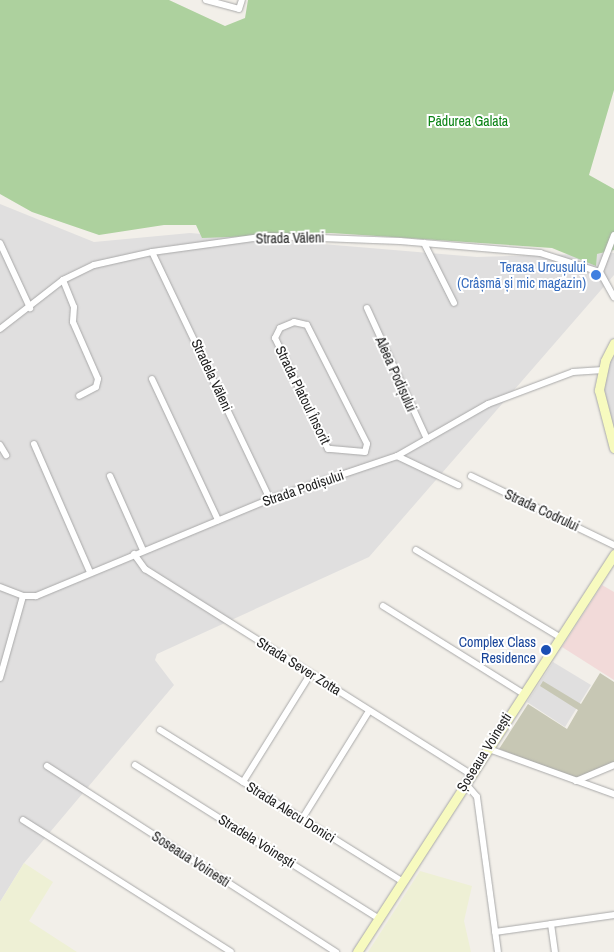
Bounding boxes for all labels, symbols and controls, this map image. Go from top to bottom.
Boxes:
park label: Pădurea Galata [428,113,508,129]
street label: Strada Văleni [255,229,325,247]
place label: Terasa Urcușului (Crâșmă și mic magazin) [457,259,586,292]
marker: Terasa Urcușului (Crâșmă și mic magazin) [590,269,602,281]
street label: Aleea Podișului [372,334,420,414]
street label: Stradela Văleni [188,336,236,414]
street label: Strada Platoul Însorit [272,343,334,447]
street label: Strada Podișului [260,466,346,510]
street label: Strada Codrului [502,485,582,535]
street label: Strada Sever Zotta [254,633,344,699]
place label: Complex Class Residence [459,634,536,666]
marker: Complex Class Residence [540,644,552,656]
street label: Șoseaua Voinești [453,709,515,795]
street label: Strada Alecu Donici [243,778,339,846]
street label: Stradela Voinești [215,811,299,871]
street label: Soseaua Voinesti [149,827,233,891]

